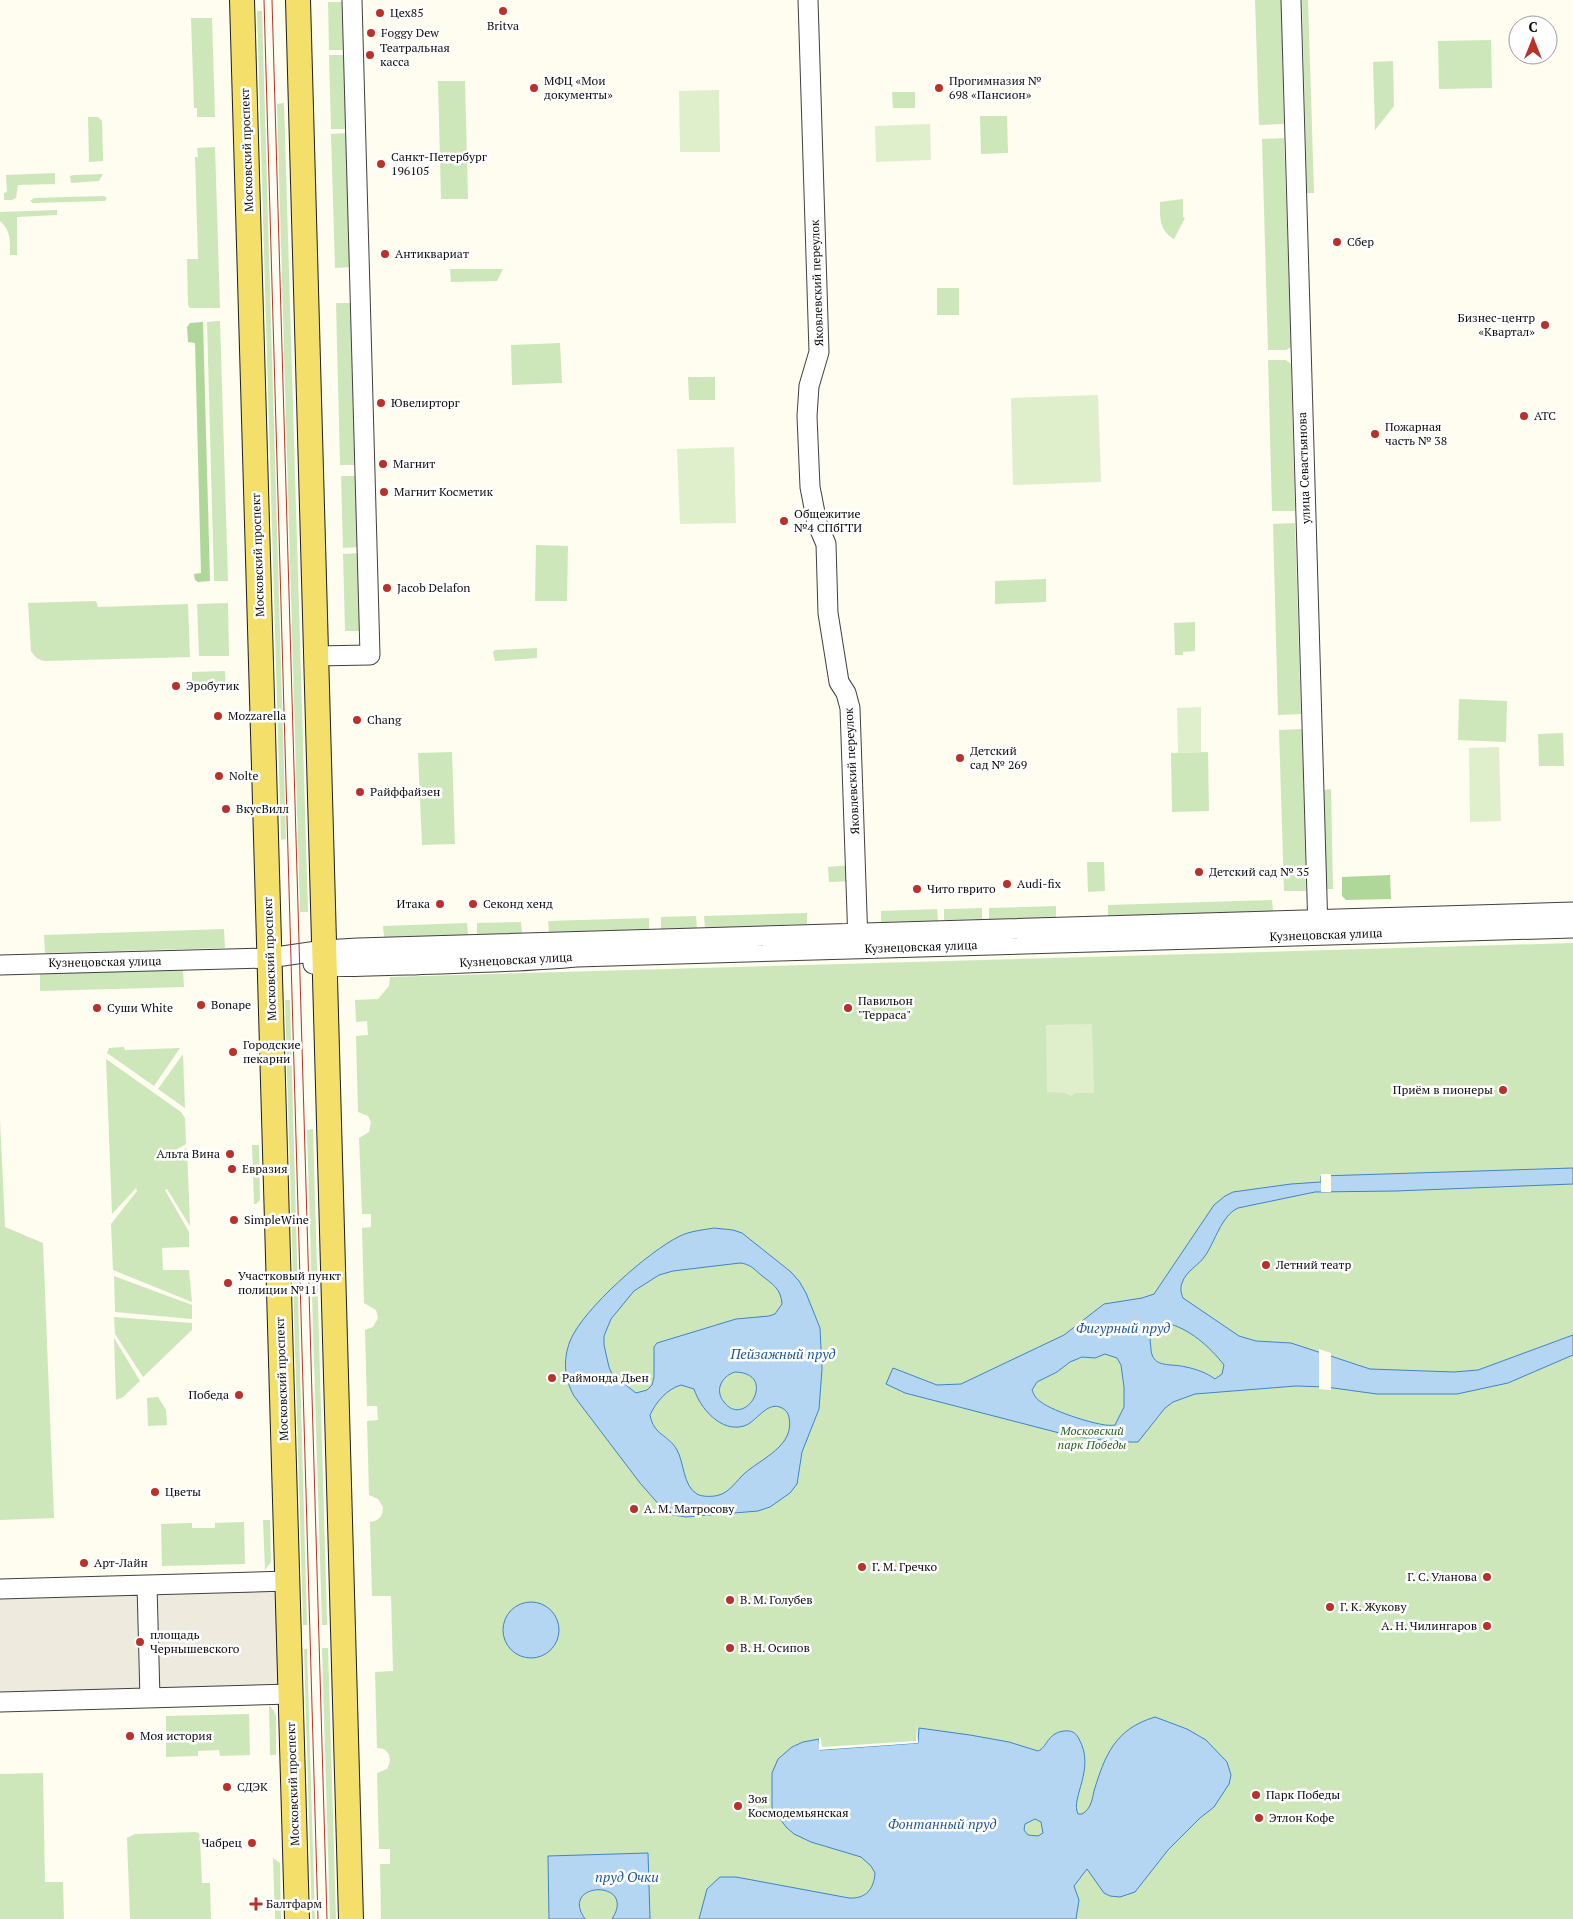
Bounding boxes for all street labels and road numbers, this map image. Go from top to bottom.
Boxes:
street label: Московский проспект [237,88,256,212]
street label: Яковлевский переулок [807,219,826,347]
street label: улица Севастьянова [1294,412,1313,525]
street label: Московский проспект [248,493,267,617]
street label: Яковлевский переулок [841,707,862,835]
street label: Московский проспект [260,897,279,1021]
street label: Кузнецовская улица [1269,925,1383,944]
street label: Кузнецовская улица [864,937,978,956]
street label: Кузнецовская улица [459,949,573,970]
street label: Кузнецовская улица [48,953,162,970]
street label: Московский проспект [272,1317,291,1441]
street label: Московский проспект [283,1722,302,1846]

